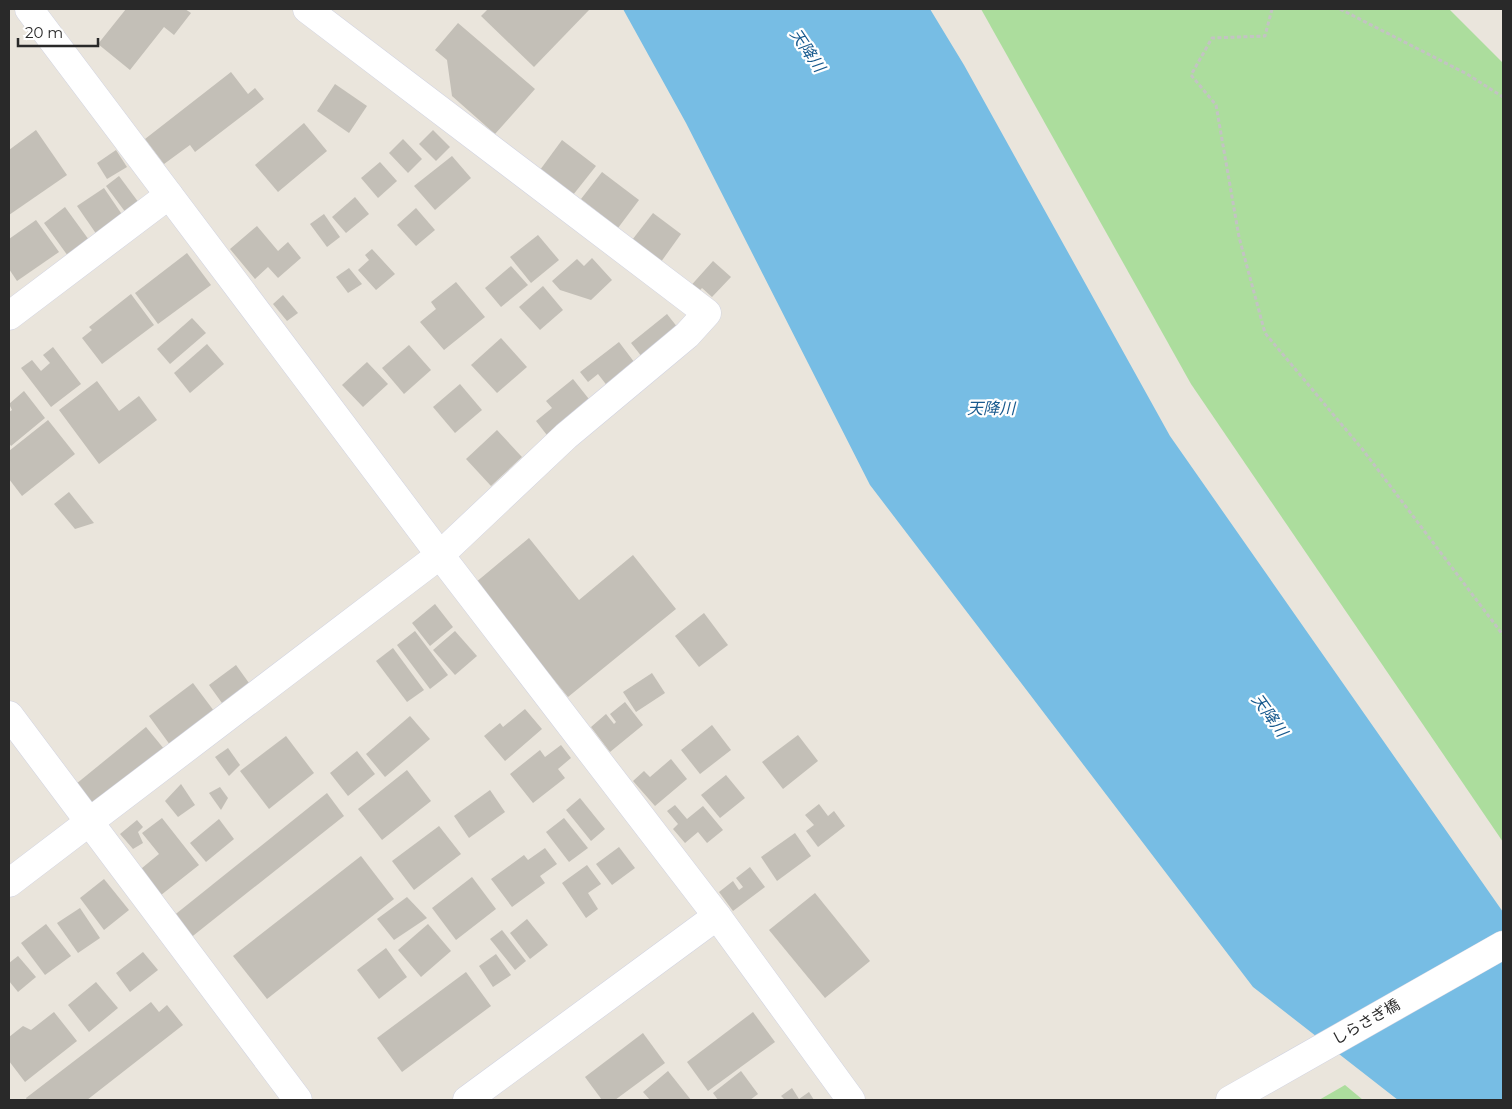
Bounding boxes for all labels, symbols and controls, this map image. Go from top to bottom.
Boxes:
scale bar [18,15,98,47]
text: 20 m [25,23,63,42]
water label: 天降川 [786,25,830,77]
water label: 天降川 [967,399,1017,418]
water label: 天降川 [1248,690,1293,742]
street label: しらさぎ橋 [1329,995,1403,1049]

